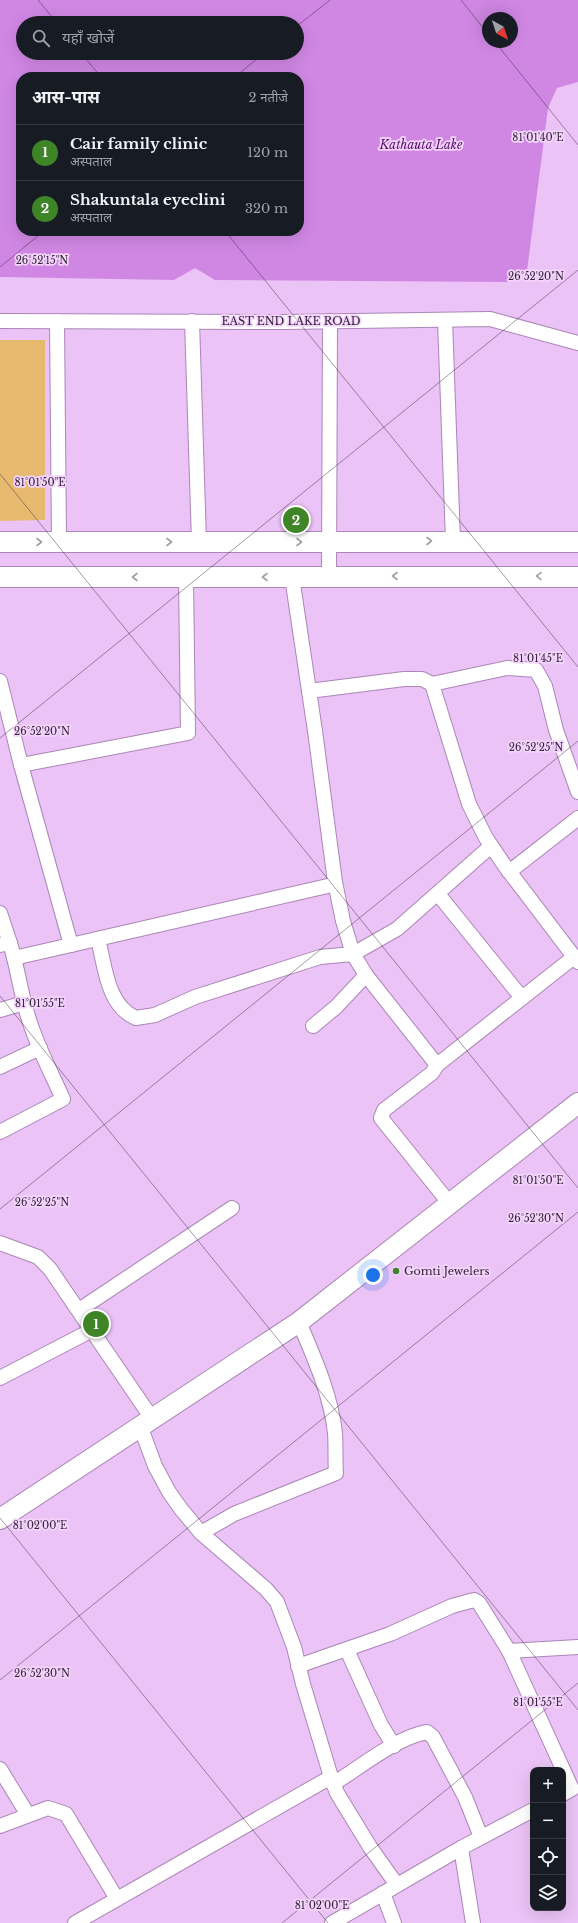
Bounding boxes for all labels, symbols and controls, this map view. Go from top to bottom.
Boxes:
north arrow [482,12,518,48]
search box [16,16,304,60]
icon: search [30,27,52,49]
text: यहाँ खोजें [62,28,114,47]
text: आस-पास [32,87,100,108]
text: 2 नतीजे [249,89,288,106]
text: 81°01'40"E [512,131,564,144]
text: Cair family clinic [70,134,207,153]
water label: Kathauta Lake [379,137,463,152]
text: 1 [42,144,48,161]
text: 120 m [247,144,288,161]
text: अस्पताल [70,153,112,170]
text: Shakuntala eyeclini [70,190,225,209]
text: 2 [41,200,49,217]
text: 320 m [245,200,288,217]
text: अस्पताल [70,209,112,226]
text: 26°52'15"N [16,254,68,267]
text: 26°52'20"N [508,270,564,283]
street label: EAST END LAKE ROAD [222,314,361,328]
text: 81°01'50"E [14,476,66,489]
pin: 2 [283,505,309,535]
one-way arrow [426,537,432,545]
one-way arrow [36,538,42,546]
one-way arrow [166,538,172,546]
one-way arrow [296,538,302,546]
one-way arrow [392,572,398,580]
one-way arrow [536,572,542,580]
one-way arrow [132,573,138,581]
one-way arrow [262,573,268,581]
text: 81°01'45"E [513,652,563,665]
text: 26°52'20"N [14,725,70,738]
text: 26°52'25"N [509,741,563,754]
text: 81°01'55"E [15,997,65,1010]
text: 81°01'50"E [512,1174,564,1187]
text: 26°52'25"N [15,1196,69,1209]
text: 26°52'30"N [508,1212,564,1225]
place label: Gomti Jewelers [404,1264,489,1278]
your location [363,1265,383,1285]
marker: Gomti Jewelers [391,1266,401,1276]
pin: 1 [83,1309,109,1339]
text: 81°02'00"E [13,1519,67,1532]
text: 26°52'30"N [14,1667,70,1680]
text: 81°01'55"E [513,1696,563,1709]
map controls [530,1767,566,1911]
button: + [530,1767,566,1803]
button: − [530,1803,566,1839]
button: locate [530,1839,566,1875]
button: layers [530,1875,566,1911]
text: 81°02'00"E [295,1899,349,1912]

